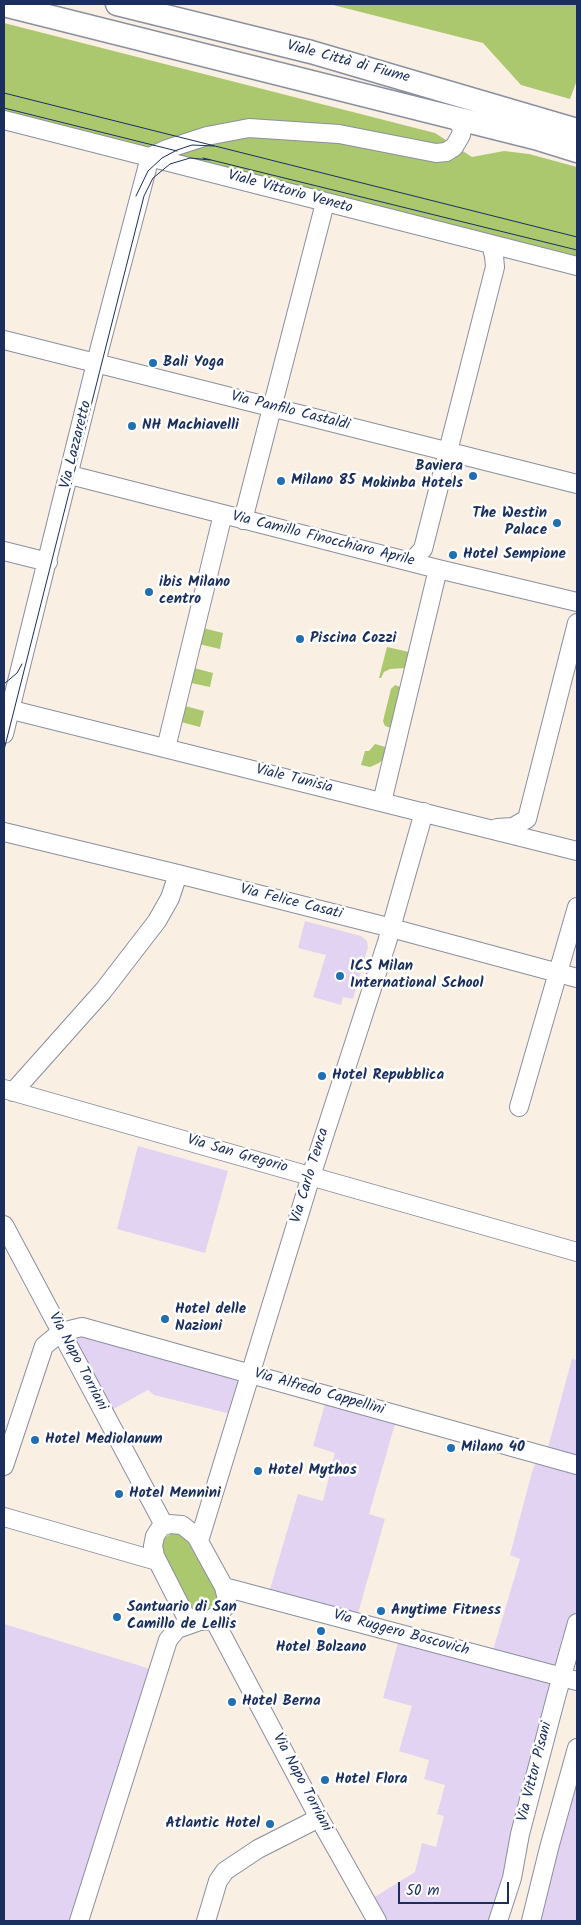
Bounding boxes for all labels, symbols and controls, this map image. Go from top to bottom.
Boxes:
street label: Viale Città di Fiume [284,38,412,88]
street label: Viale Vittorio Veneto [226,168,354,218]
place label: Bali Yoga [163,354,224,372]
marker: Bali Yoga [147,357,159,369]
street label: Via Panfilo Castaldi [229,388,351,436]
street label: Via Lazzaretto [57,399,97,491]
place label: NH Machiavelli [142,417,239,435]
marker: NH Machiavelli [126,420,138,432]
place label: Baviera Mokinba Hotels [362,458,463,493]
marker: Baviera Mokinba Hotels [467,470,479,482]
place label: Milano 85 [291,472,355,490]
marker: Milano 85 [275,475,287,487]
place label: The Westin Palace [472,505,547,540]
street label: Via Camillo Finocchiaro Aprile [230,509,416,571]
marker: The Westin Palace [551,517,563,529]
place label: Hotel Sempione [463,546,566,564]
marker: Hotel Sempione [447,549,459,561]
place label: ibis Milano centro [159,574,230,609]
marker: ibis Milano centro [143,586,155,598]
place label: Piscina Cozzi [310,630,397,648]
marker: Piscina Cozzi [294,633,306,645]
street label: Viale Tunisia [254,762,334,798]
street label: Via Felice Casati [238,882,344,924]
place label: ICS Milan International School [350,958,483,993]
marker: ICS Milan International School [334,970,346,982]
place label: Hotel Repubblica [332,1067,444,1085]
marker: Hotel Repubblica [316,1070,328,1082]
street label: Via Carlo Tenca [288,1126,334,1226]
street label: Via San Gregorio [185,1132,289,1178]
place label: Hotel delle Nazioni [175,1301,246,1336]
street label: Via Napo Torriani [44,1310,110,1414]
marker: Hotel delle Nazioni [159,1313,171,1325]
street label: Via Alfredo Cappellini [252,1366,386,1420]
place label: Hotel Mediolanum [45,1431,162,1449]
marker: Hotel Mediolanum [29,1434,41,1446]
place label: Milano 40 [461,1439,525,1457]
marker: Milano 40 [445,1442,457,1454]
place label: Hotel Mythos [268,1462,357,1480]
marker: Hotel Mythos [252,1465,264,1477]
place label: Hotel Mennini [129,1485,221,1503]
marker: Hotel Mennini [113,1488,125,1500]
place label: Santuario di San Camillo de Lellis [127,1599,237,1634]
place label: Anytime Fitness [391,1602,501,1620]
marker: Anytime Fitness [375,1605,387,1617]
street label: Via Ruggero Boscovich [331,1607,471,1661]
marker: Santuario di San Camillo de Lellis [111,1611,123,1623]
marker: Hotel Bolzano [315,1625,327,1637]
place label: Hotel Bolzano [276,1639,366,1657]
place label: Hotel Berna [242,1693,321,1711]
marker: Hotel Berna [226,1696,238,1708]
street label: Via Vittor Pisani [515,1720,557,1824]
street label: Via Napo Torriani [268,1731,334,1835]
place label: Hotel Flora [335,1771,407,1789]
marker: Hotel Flora [319,1774,331,1786]
place label: Atlantic Hotel [165,1815,260,1833]
marker: Atlantic Hotel [264,1818,276,1830]
scale bar [401,1872,512,1904]
text: 50 m [406,1879,440,1903]

